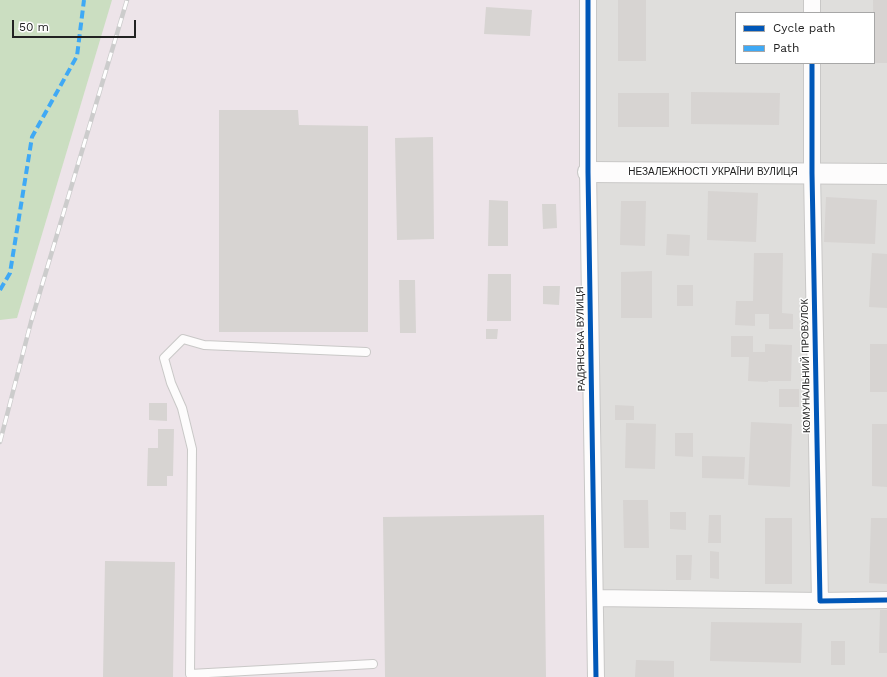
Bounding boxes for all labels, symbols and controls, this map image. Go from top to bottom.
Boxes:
scale bar [14,12,138,38]
legend [735,12,875,64]
text: 50 m [19,20,49,34]
text: Cycle path [773,21,835,35]
text: Path [773,41,799,55]
street label: НЕЗАЛЕЖНОСТІ УКРАЇНИ ВУЛИЦЯ [628,166,798,178]
street label: РАДЯНСЬКА ВУЛИЦЯ [574,287,588,391]
street label: КОМУНАЛЬНИЙ ПРОВУЛОК [799,299,813,433]

